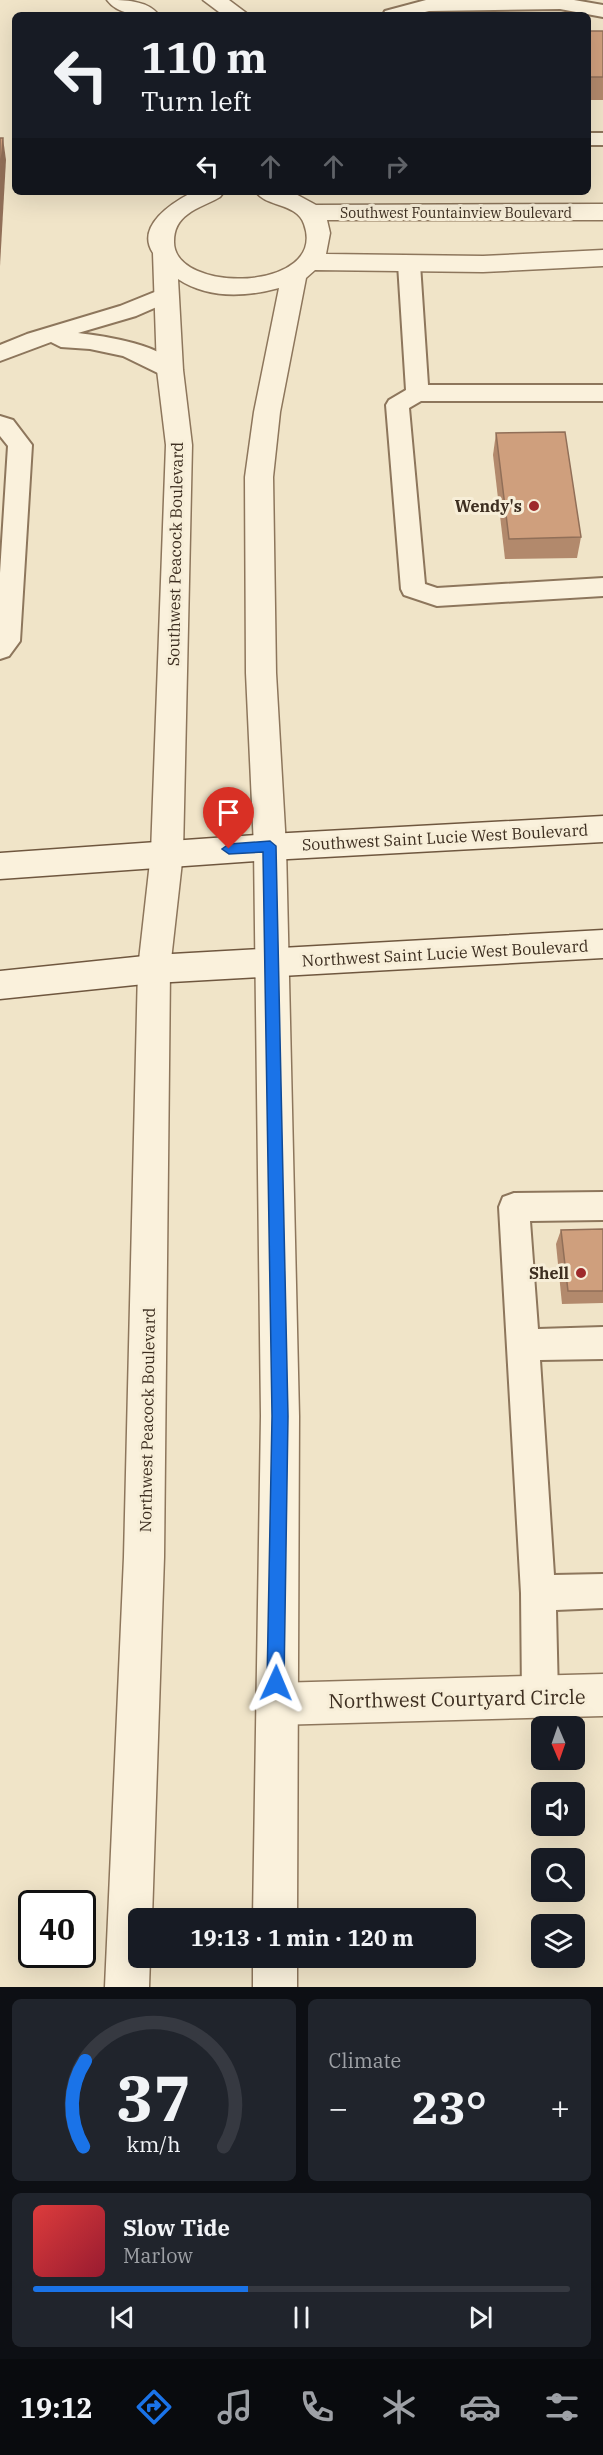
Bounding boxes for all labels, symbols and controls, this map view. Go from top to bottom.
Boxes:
text: 110 m [141,30,267,85]
icon: left [42,36,120,114]
text: Turn left [141,83,252,118]
icon: left [191,150,224,183]
icon: ahead [254,150,287,183]
icon: ahead [317,150,350,183]
icon: right [380,150,413,183]
street label: Southwest Fountainview Boulevard [340,204,572,222]
street label: Southwest Peacock Boulevard [163,441,187,666]
place label: Wendy's [455,496,522,516]
marker: Wendy's [527,499,541,513]
pin [203,787,254,849]
icon: arrive [212,796,245,829]
street label: Southwest Saint Lucie West Boulevard [301,819,589,854]
street label: Northwest Saint Lucie West Boulevard [301,935,589,970]
place label: Shell [529,1263,569,1283]
marker: Shell [574,1266,588,1280]
street label: Northwest Peacock Boulevard [135,1307,159,1533]
position arrow [244,1651,308,1715]
street label: Northwest Courtyard Circle [328,1683,586,1714]
north arrow [531,1716,585,1770]
map controls [531,1716,585,1968]
button: sound [531,1782,585,1836]
button: search [531,1848,585,1902]
speed limit sign: 40 [18,1890,96,1968]
button: layers [531,1914,585,1968]
text: 19:13 · 1 min · 120 m [190,1923,414,1952]
text: Climate [329,2047,401,2074]
text: 37 [116,2057,191,2138]
text: 23° [412,2078,487,2136]
text: − [329,2086,348,2129]
text: + [550,2086,570,2129]
text: km/h [127,2130,181,2158]
text: Slow Tide [123,2213,230,2242]
text: Marlow [123,2242,193,2269]
icon: previous [106,2301,139,2334]
icon: pause [285,2301,318,2334]
icon: next [464,2301,497,2334]
icon: directions [133,2386,175,2428]
icon: music [214,2386,256,2428]
icon: phone [296,2386,338,2428]
icon: climate [378,2386,420,2428]
icon: car [459,2386,501,2428]
icon: filters [541,2386,583,2428]
text: 19:12 [20,2390,93,2425]

